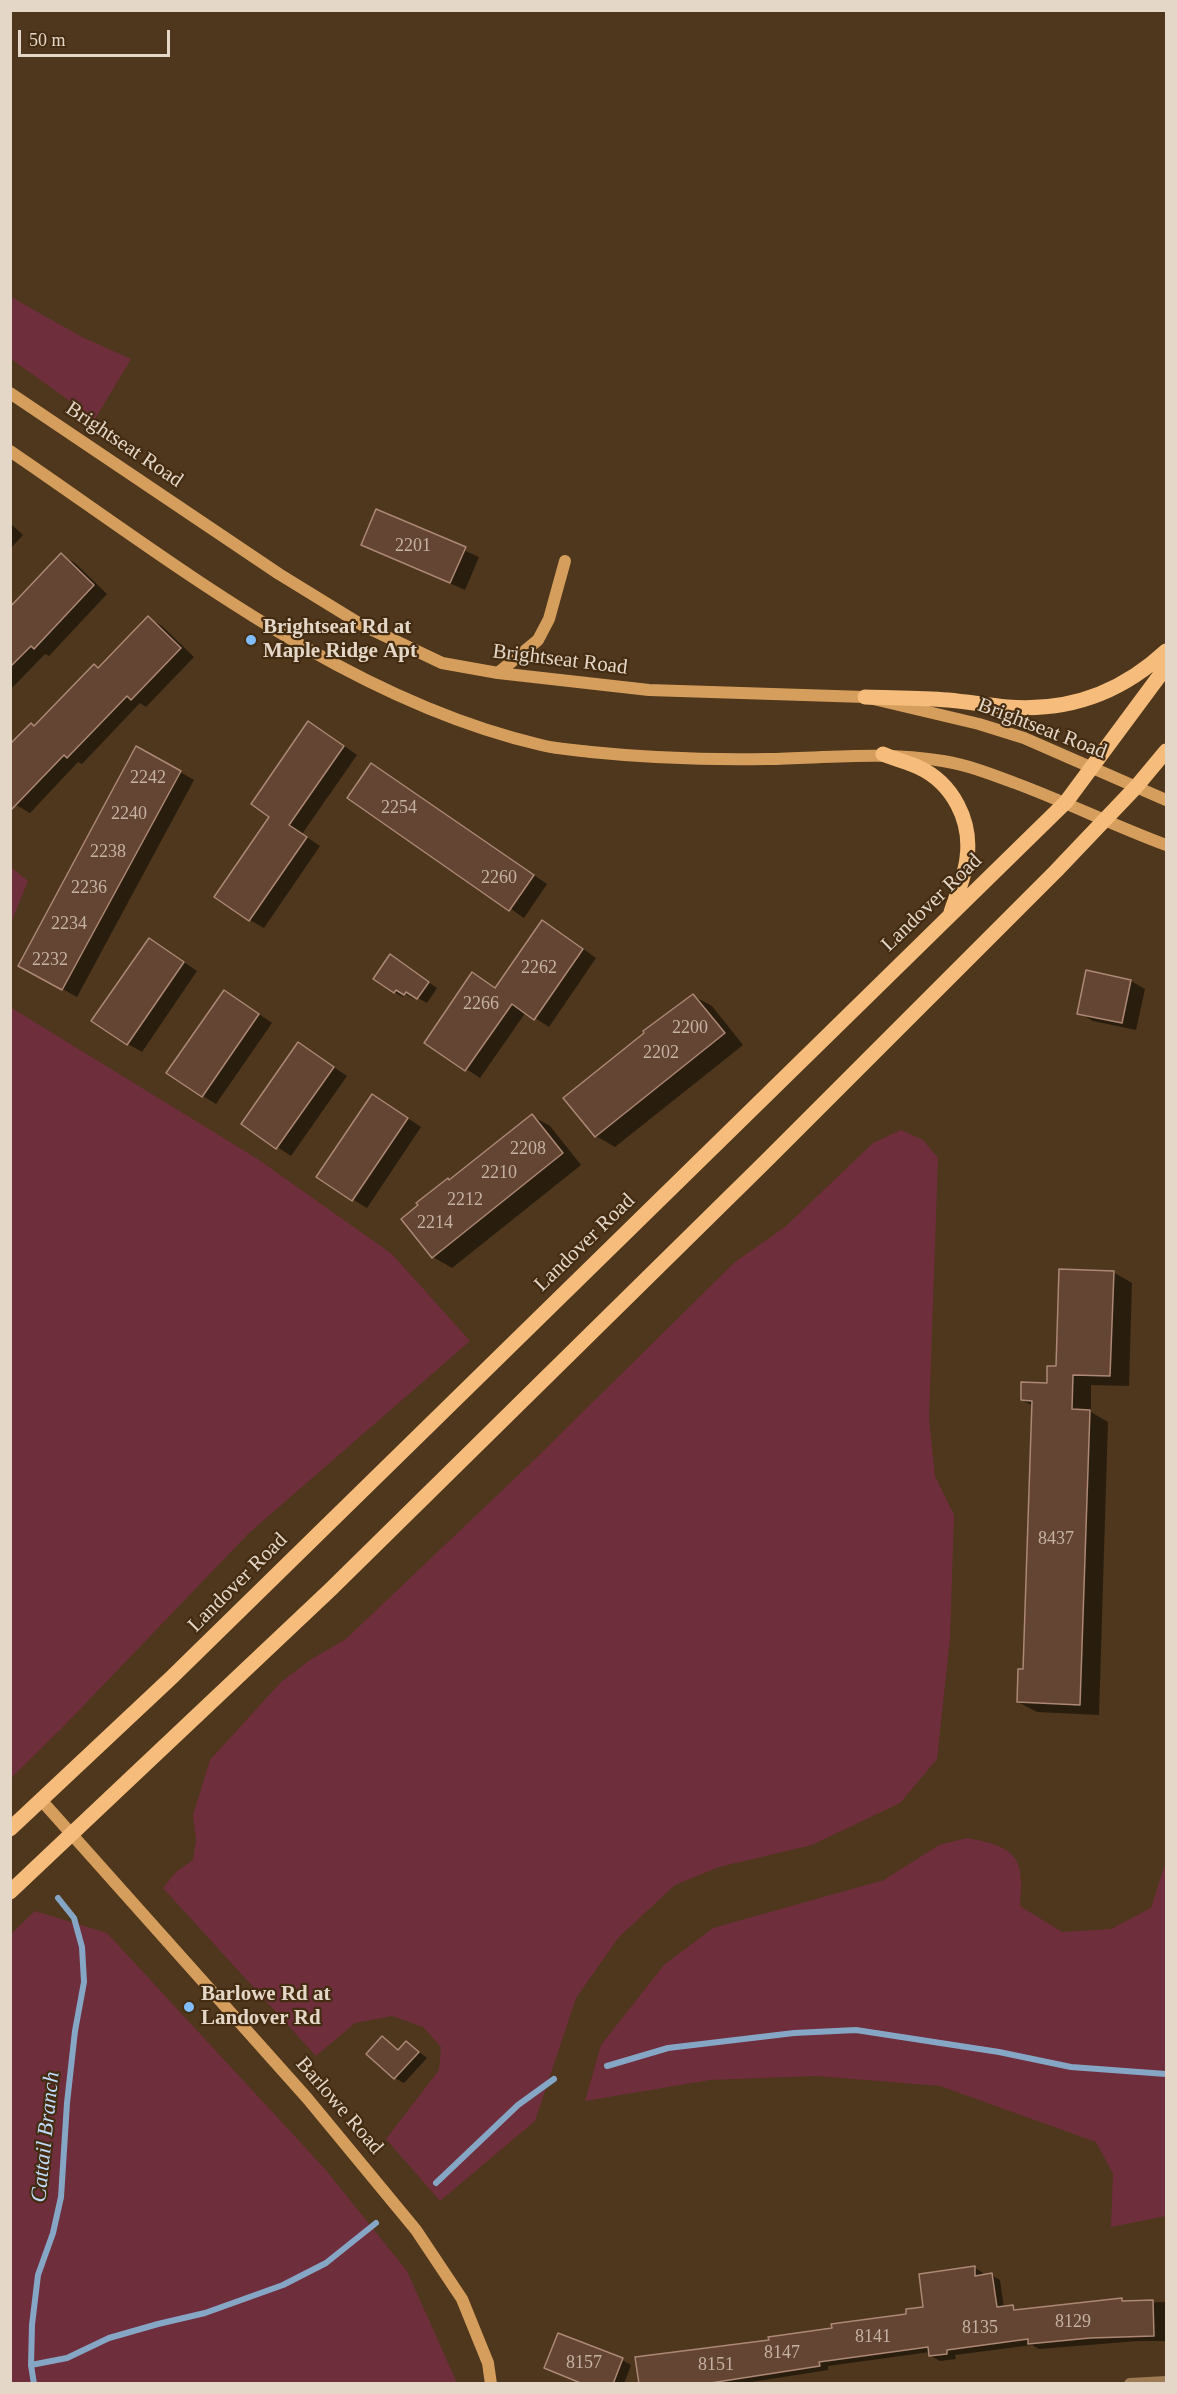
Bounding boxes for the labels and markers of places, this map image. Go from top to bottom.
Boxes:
place label: Brightseat Rd at Maple Ridge Apt [263,615,417,665]
marker: Brightseat Rd at Maple Ridge Apt [244,633,258,647]
place label: Barlowe Rd at Landover Rd [201,1982,330,2032]
marker: Barlowe Rd at Landover Rd [182,2000,196,2014]

